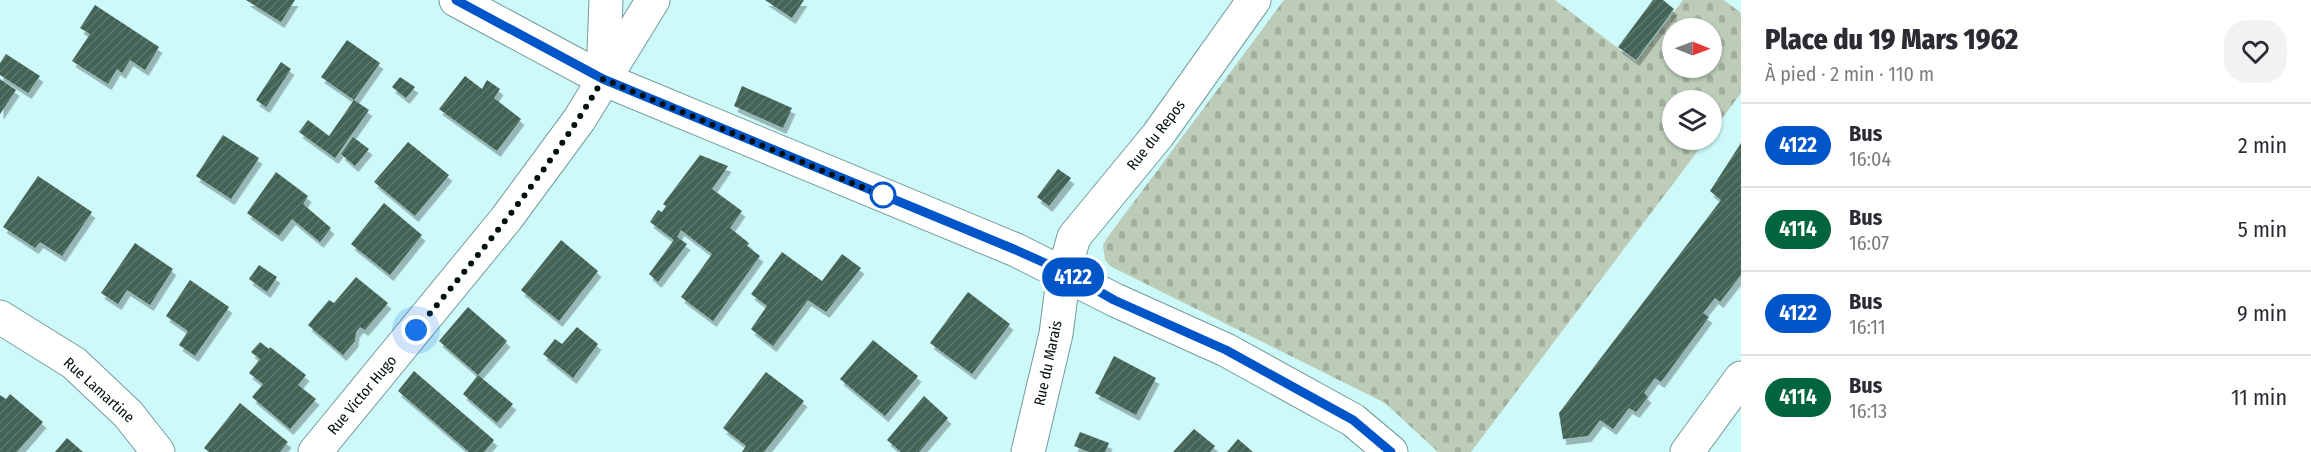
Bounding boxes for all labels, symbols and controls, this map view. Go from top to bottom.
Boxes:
north arrow [1662,18,1722,78]
map controls [1662,18,1722,150]
button: heart [2224,20,2287,83]
text: Place du 19 Mars 1962 [1765,23,2018,56]
text: À pied · 2 min · 110 m [1765,62,1934,86]
button: layers [1662,90,1722,150]
street label: Rue du Repos [1123,96,1189,174]
text: Bus [1849,120,1882,147]
text: 4122 [1779,132,1817,158]
text: 2 min [2238,132,2287,159]
text: 16:04 [1849,147,1891,171]
unlabelled marker [870,182,896,208]
text: Bus [1849,204,1882,231]
text: 4114 [1779,216,1817,242]
text: 5 min [2238,216,2287,243]
text: 16:07 [1849,231,1889,255]
line badge: 4122 [1031,258,1115,296]
text: 4122 [1054,264,1092,290]
text: Bus [1849,288,1882,315]
text: 4122 [1779,300,1817,326]
text: 9 min [2237,300,2287,327]
your location [401,315,431,345]
text: 16:11 [1849,315,1885,339]
street label: Rue du Marais [1030,319,1066,407]
street label: Rue Victor Hugo [324,352,400,438]
street label: Rue Lamartine [60,354,138,426]
text: Bus [1849,372,1882,399]
text: 4114 [1779,384,1817,410]
text: 11 min [2231,384,2287,411]
text: 16:13 [1849,399,1887,423]

